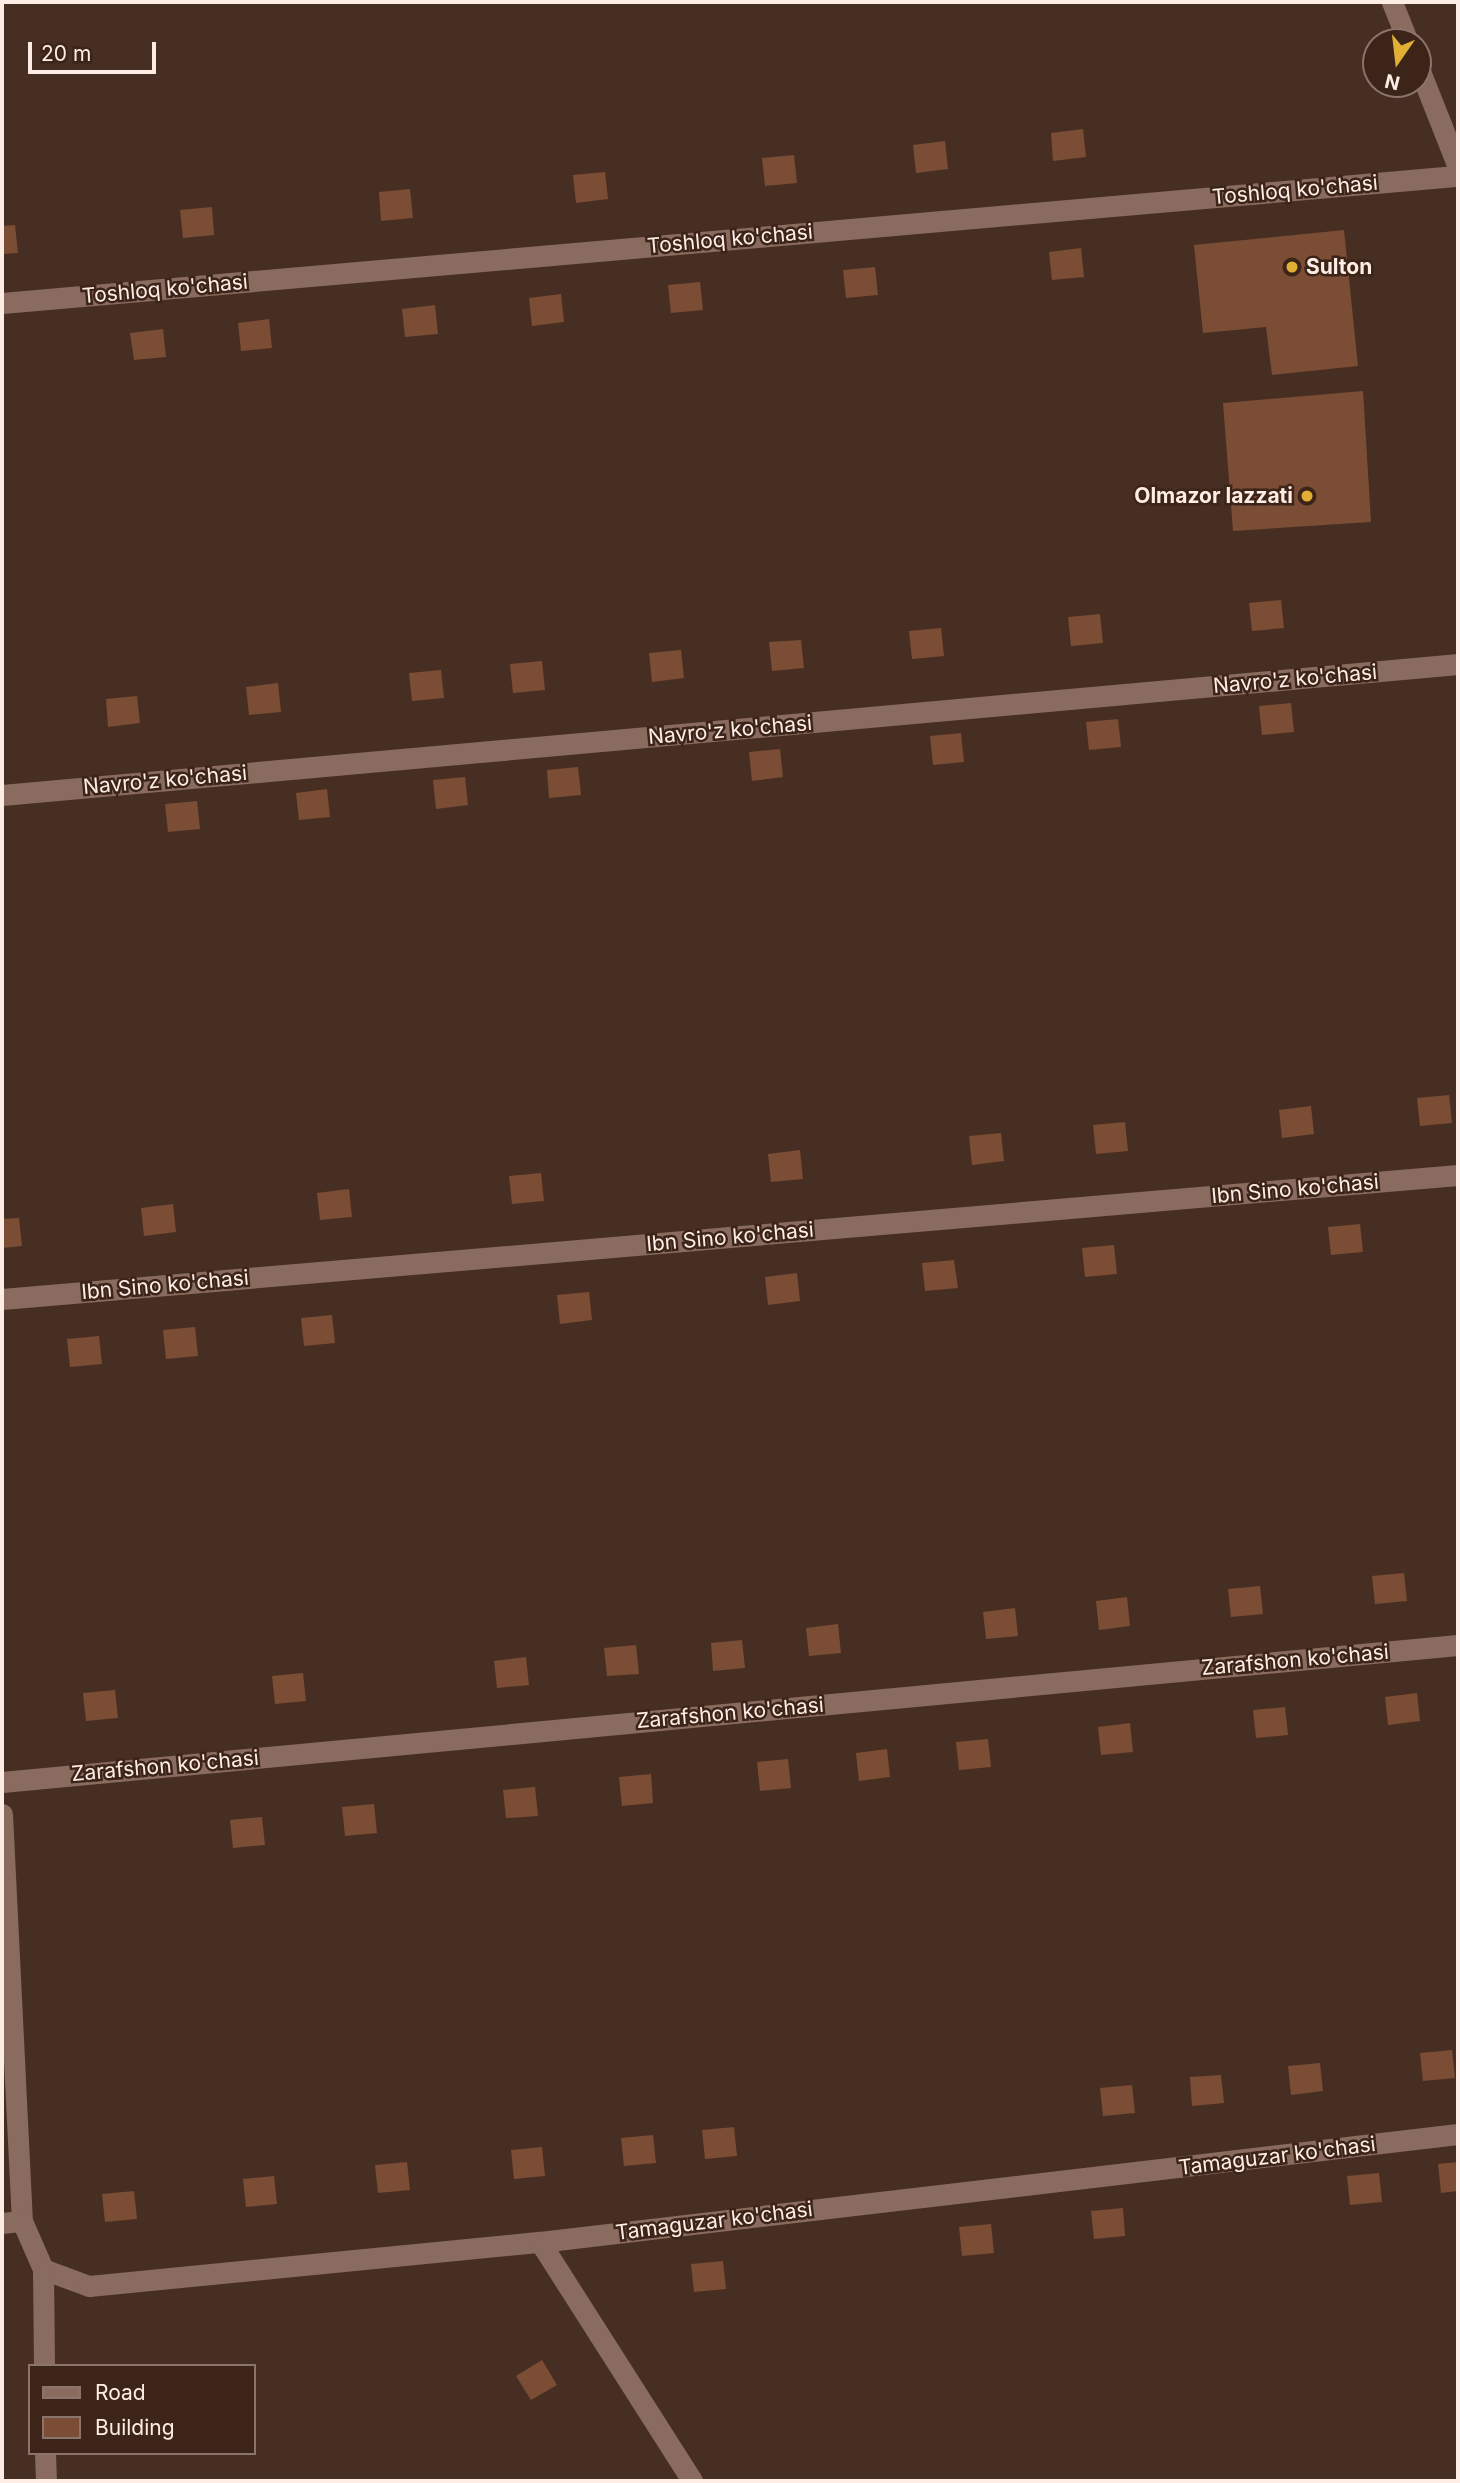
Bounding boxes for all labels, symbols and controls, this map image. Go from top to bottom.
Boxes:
scale bar [32,28,159,72]
north arrow [1362,28,1432,98]
text: 20 m [41,41,91,66]
text: N [1382,69,1402,95]
street label: Toshloq ko'chasi [1211,170,1379,210]
street label: Toshloq ko'chasi [646,219,814,259]
place label: Sulton [1306,254,1372,280]
marker: Sulton [1284,259,1300,275]
street label: Toshloq ko'chasi [81,269,249,309]
place label: Olmazor lazzati [1134,483,1293,509]
marker: Olmazor lazzati [1299,488,1315,504]
street label: Navro'z ko'chasi [1212,659,1378,699]
street label: Navro'z ko'chasi [647,710,813,750]
street label: Navro'z ko'chasi [82,760,248,800]
street label: Ibn Sino ko'chasi [1210,1169,1380,1209]
street label: Ibn Sino ko'chasi [645,1217,815,1257]
street label: Ibn Sino ko'chasi [80,1265,250,1305]
street label: Zarafshon ko'chasi [1200,1639,1390,1681]
street label: Zarafshon ko'chasi [635,1692,825,1734]
street label: Zarafshon ko'chasi [70,1745,260,1787]
street label: Tamaguzar ko'chasi [1177,2131,1377,2181]
street label: Tamaguzar ko'chasi [614,2196,814,2246]
legend [28,2364,256,2455]
text: Road [95,2380,146,2405]
text: Building [95,2415,175,2440]

